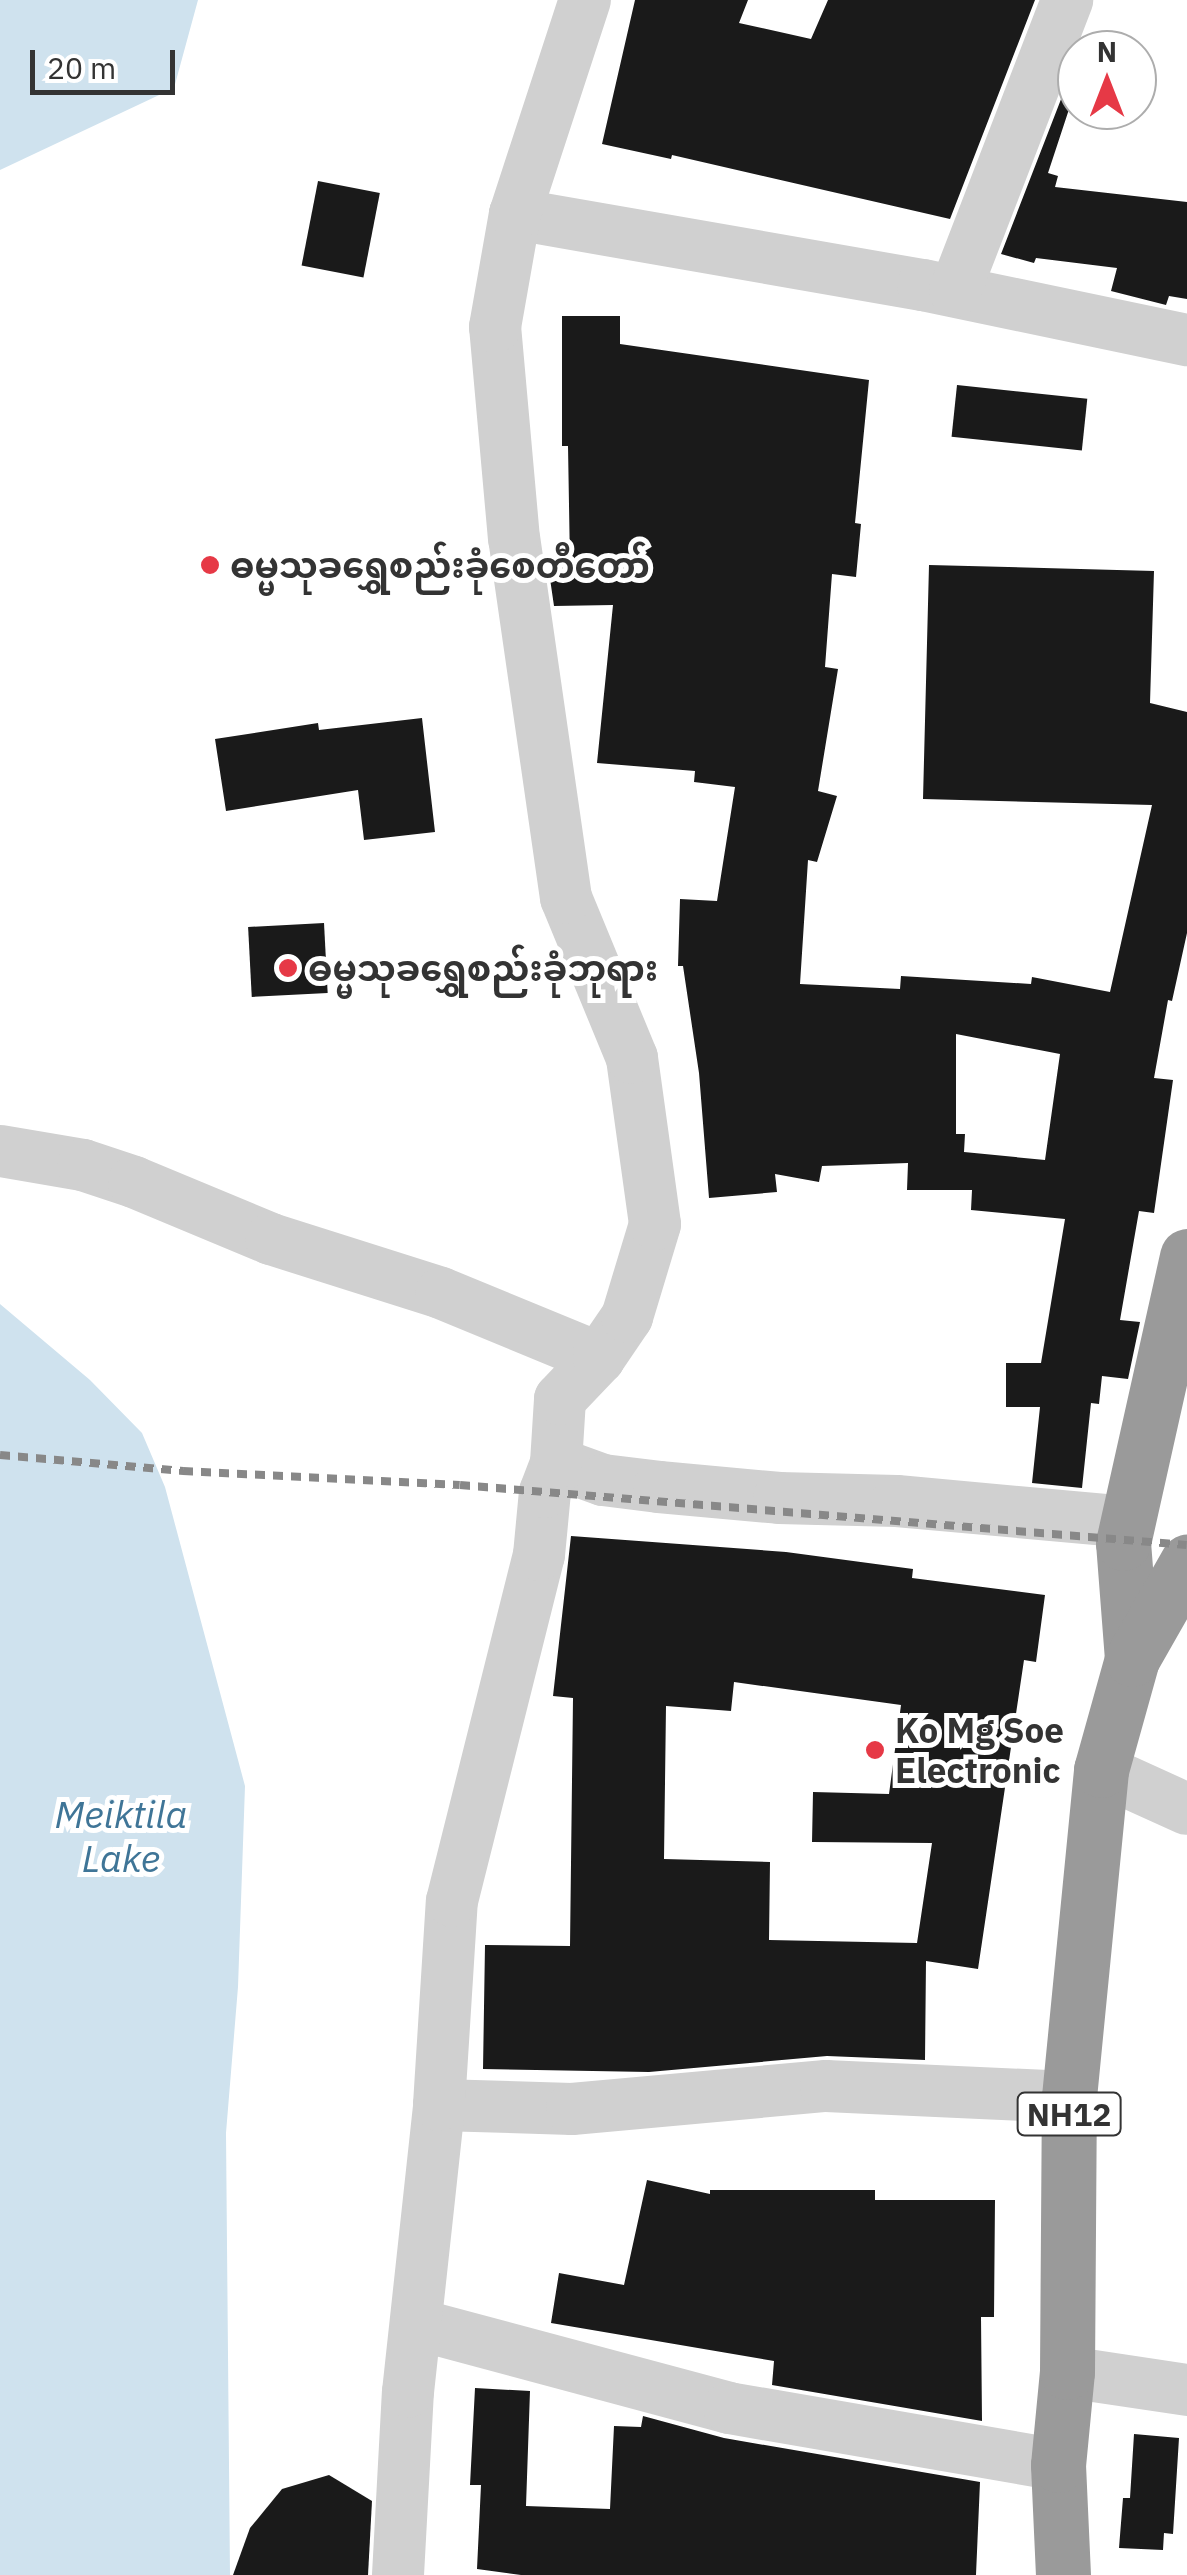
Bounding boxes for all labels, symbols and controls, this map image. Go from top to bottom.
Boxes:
scale bar [35,30,180,92]
north arrow [1057,30,1157,130]
text: N [1097,33,1117,70]
text: 20 m [47,48,116,87]
place label: ဓမ္မသုခရွှေစည်းခုံစေတီတော် [230,544,650,586]
marker: ဓမ္မသုခရွှေစည်းခုံစေတီတော် [199,554,221,576]
place label: ဓမ္မသုခရွှေစည်းခုံဘုရား [308,947,658,989]
marker: ဓမ္မသုခရွှေစည်းခုံဘုရား [277,957,299,979]
place label: Ko Mg Soe Electronic [895,1709,1064,1791]
marker: Ko Mg Soe Electronic [864,1739,886,1761]
water label: Meiktila Lake [55,1791,187,1880]
road number: NH12 [1016,2087,1122,2141]

